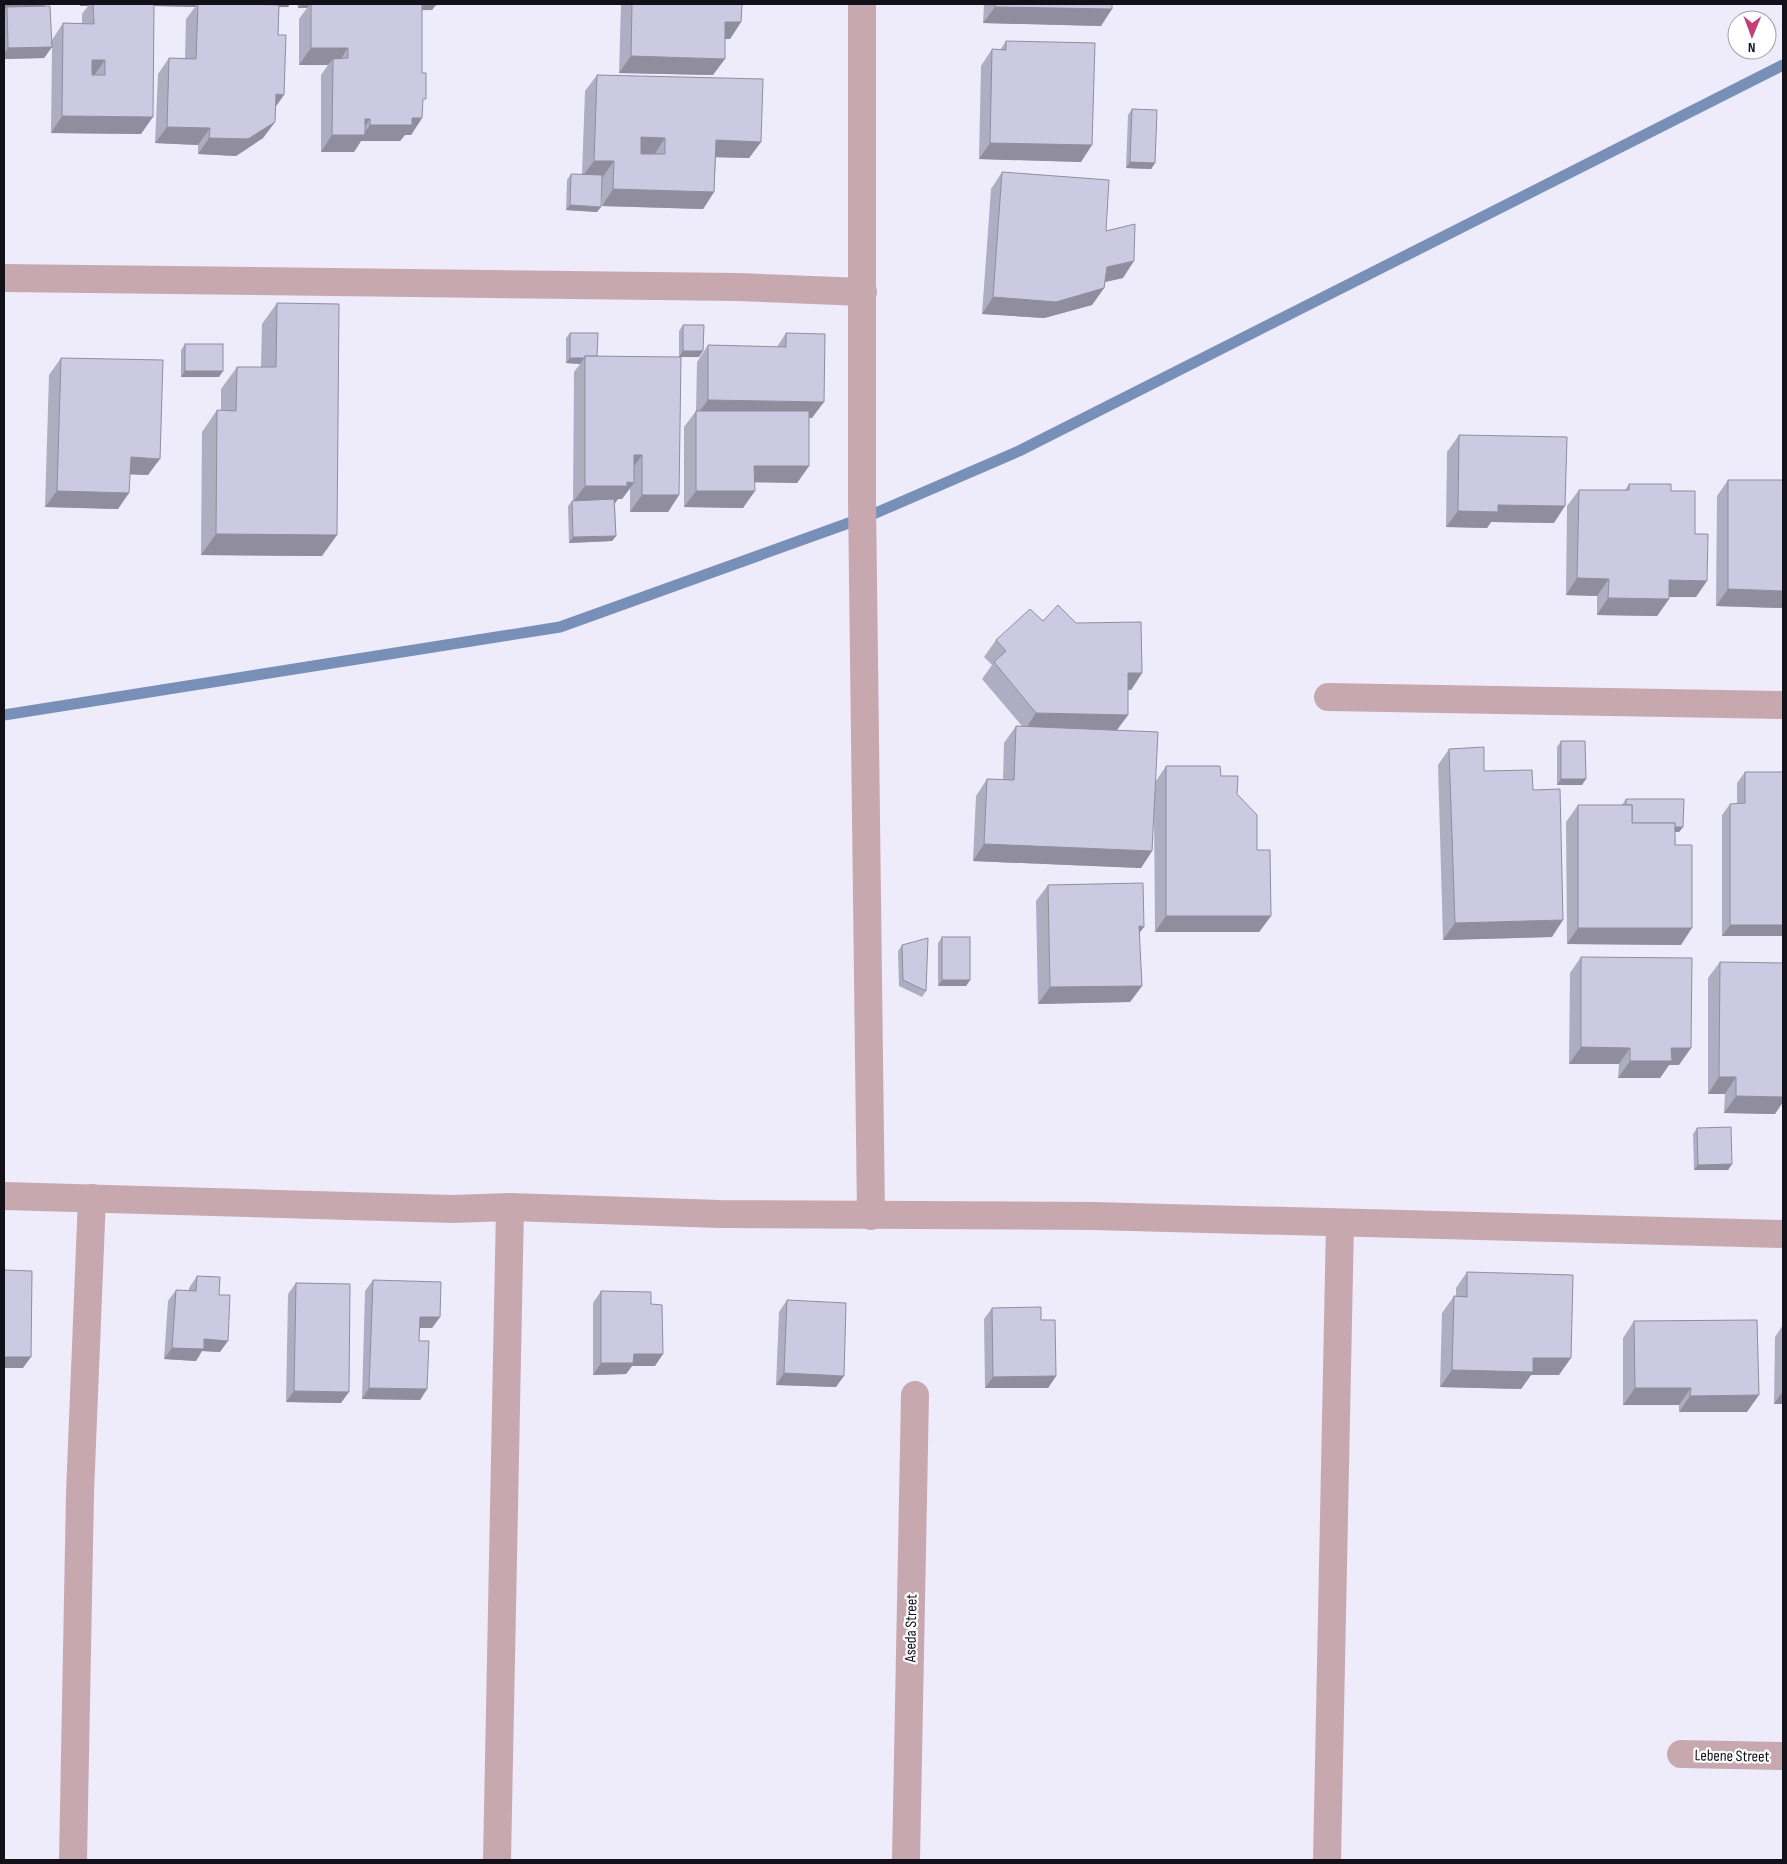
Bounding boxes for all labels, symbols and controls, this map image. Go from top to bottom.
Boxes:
north arrow [1727,10,1777,60]
text: N [1748,39,1756,56]
street label: Aseda Street [901,1594,922,1663]
street label: Lebene Street [1694,1746,1770,1767]

